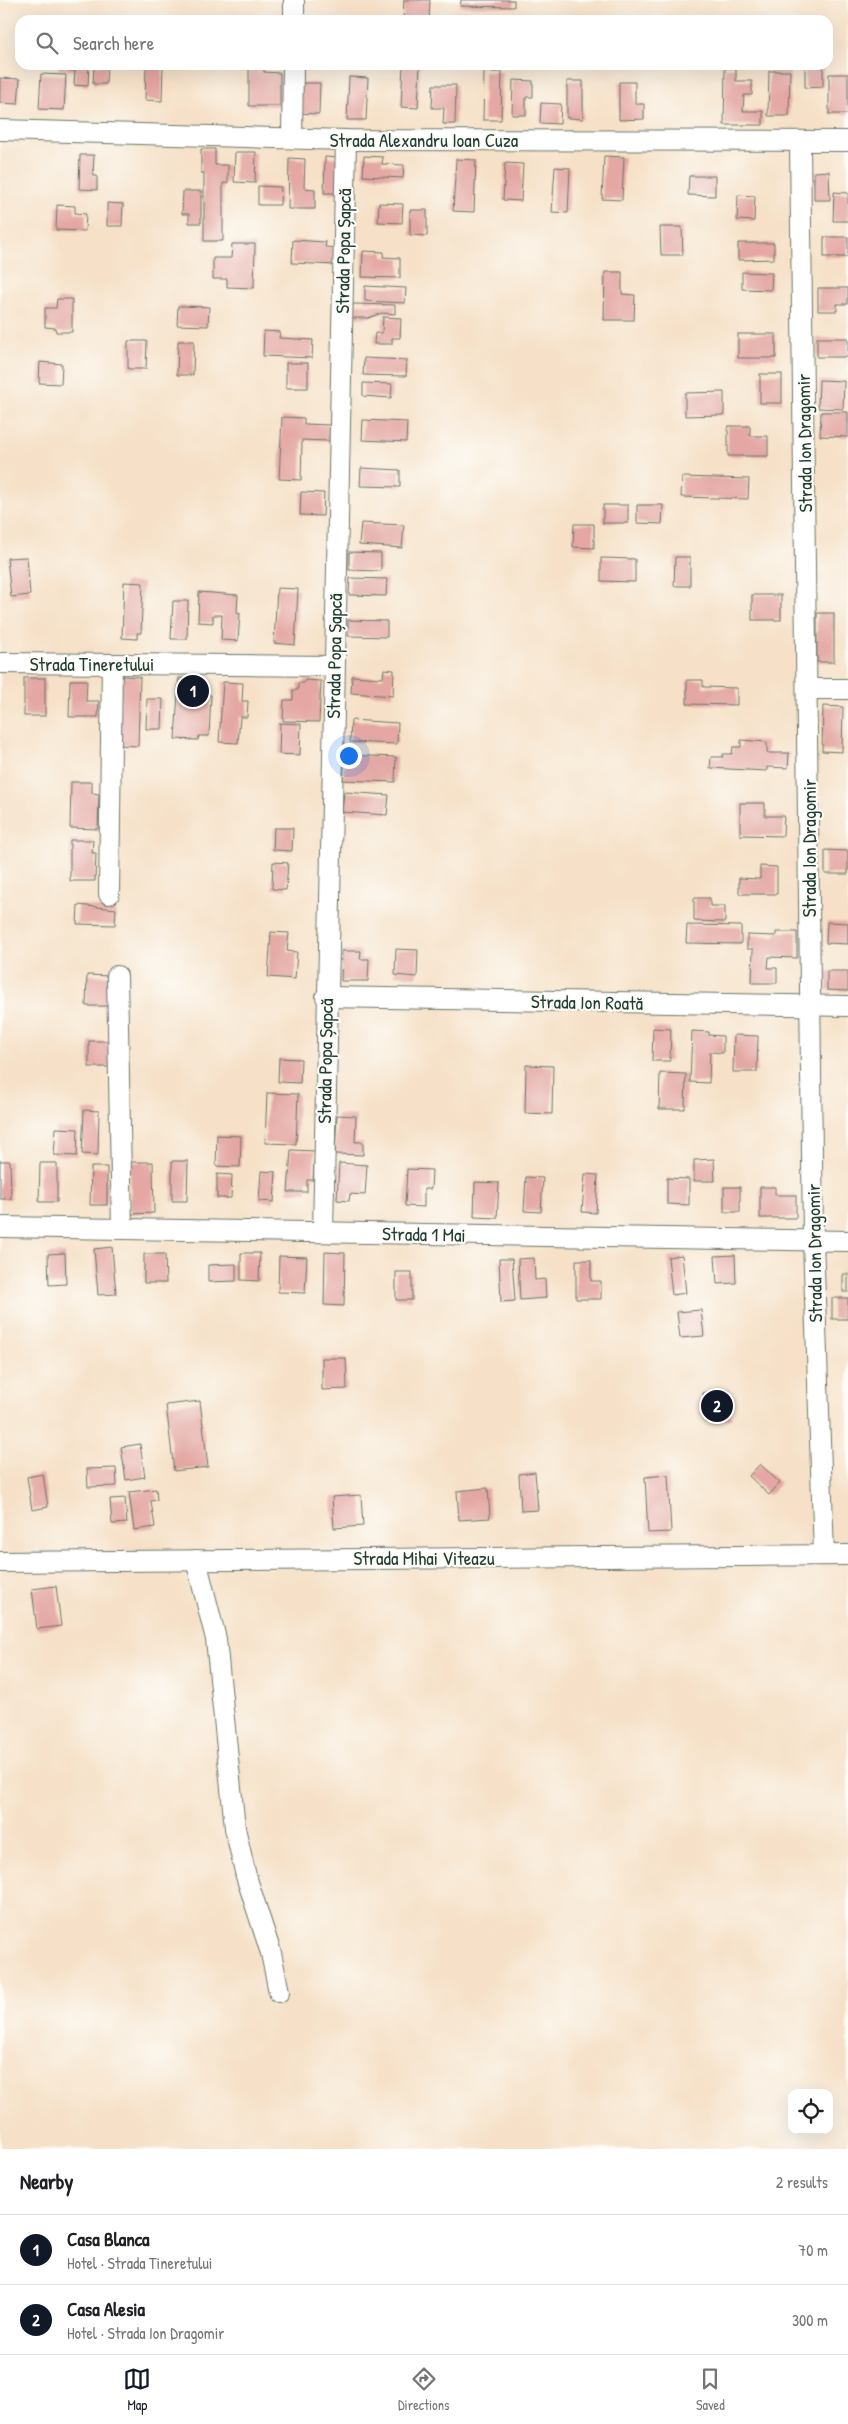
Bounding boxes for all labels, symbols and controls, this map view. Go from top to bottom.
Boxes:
search box [15,15,833,70]
icon: search [33,29,61,57]
text: Search here [73,30,154,56]
street label: Strada Alexandru Ioan Cuza [330,127,519,153]
street label: Strada Popa Șapcă [329,188,357,314]
street label: Strada Ion Dragomir [790,373,818,513]
street label: Strada Popa Șapcă [320,593,348,719]
street label: Strada Tineretului [30,651,154,677]
pin: 1 [177,672,209,710]
your location [336,743,362,769]
street label: Strada Ion Dragomir [796,778,822,917]
street label: Strada Ion Roată [531,988,644,1016]
street label: Strada Popa Șapcă [311,998,339,1124]
street label: Strada Ion Dragomir [800,1183,828,1323]
street label: Strada 1 Mai [382,1220,466,1248]
pin: 2 [701,1387,733,1425]
street label: Strada Mihai Viteazu [353,1545,495,1571]
map controls [788,2089,833,2134]
button: locate [788,2089,833,2134]
text: Nearby [20,2167,73,2196]
text: 2 results [776,2171,828,2193]
text: Casa Blanca [67,2226,150,2252]
text: 1 [33,2239,39,2261]
text: 70 m [798,2239,828,2261]
text: Hotel · Strada Tineretului [67,2252,212,2274]
text: Casa Alesia [67,2296,145,2322]
text: 2 [32,2309,40,2331]
text: 300 m [792,2309,828,2331]
text: Hotel · Strada Ion Dragomir [67,2322,224,2344]
tab: Map [123,2365,151,2414]
tab: Directions [398,2365,449,2414]
tab: Saved [696,2365,725,2414]

